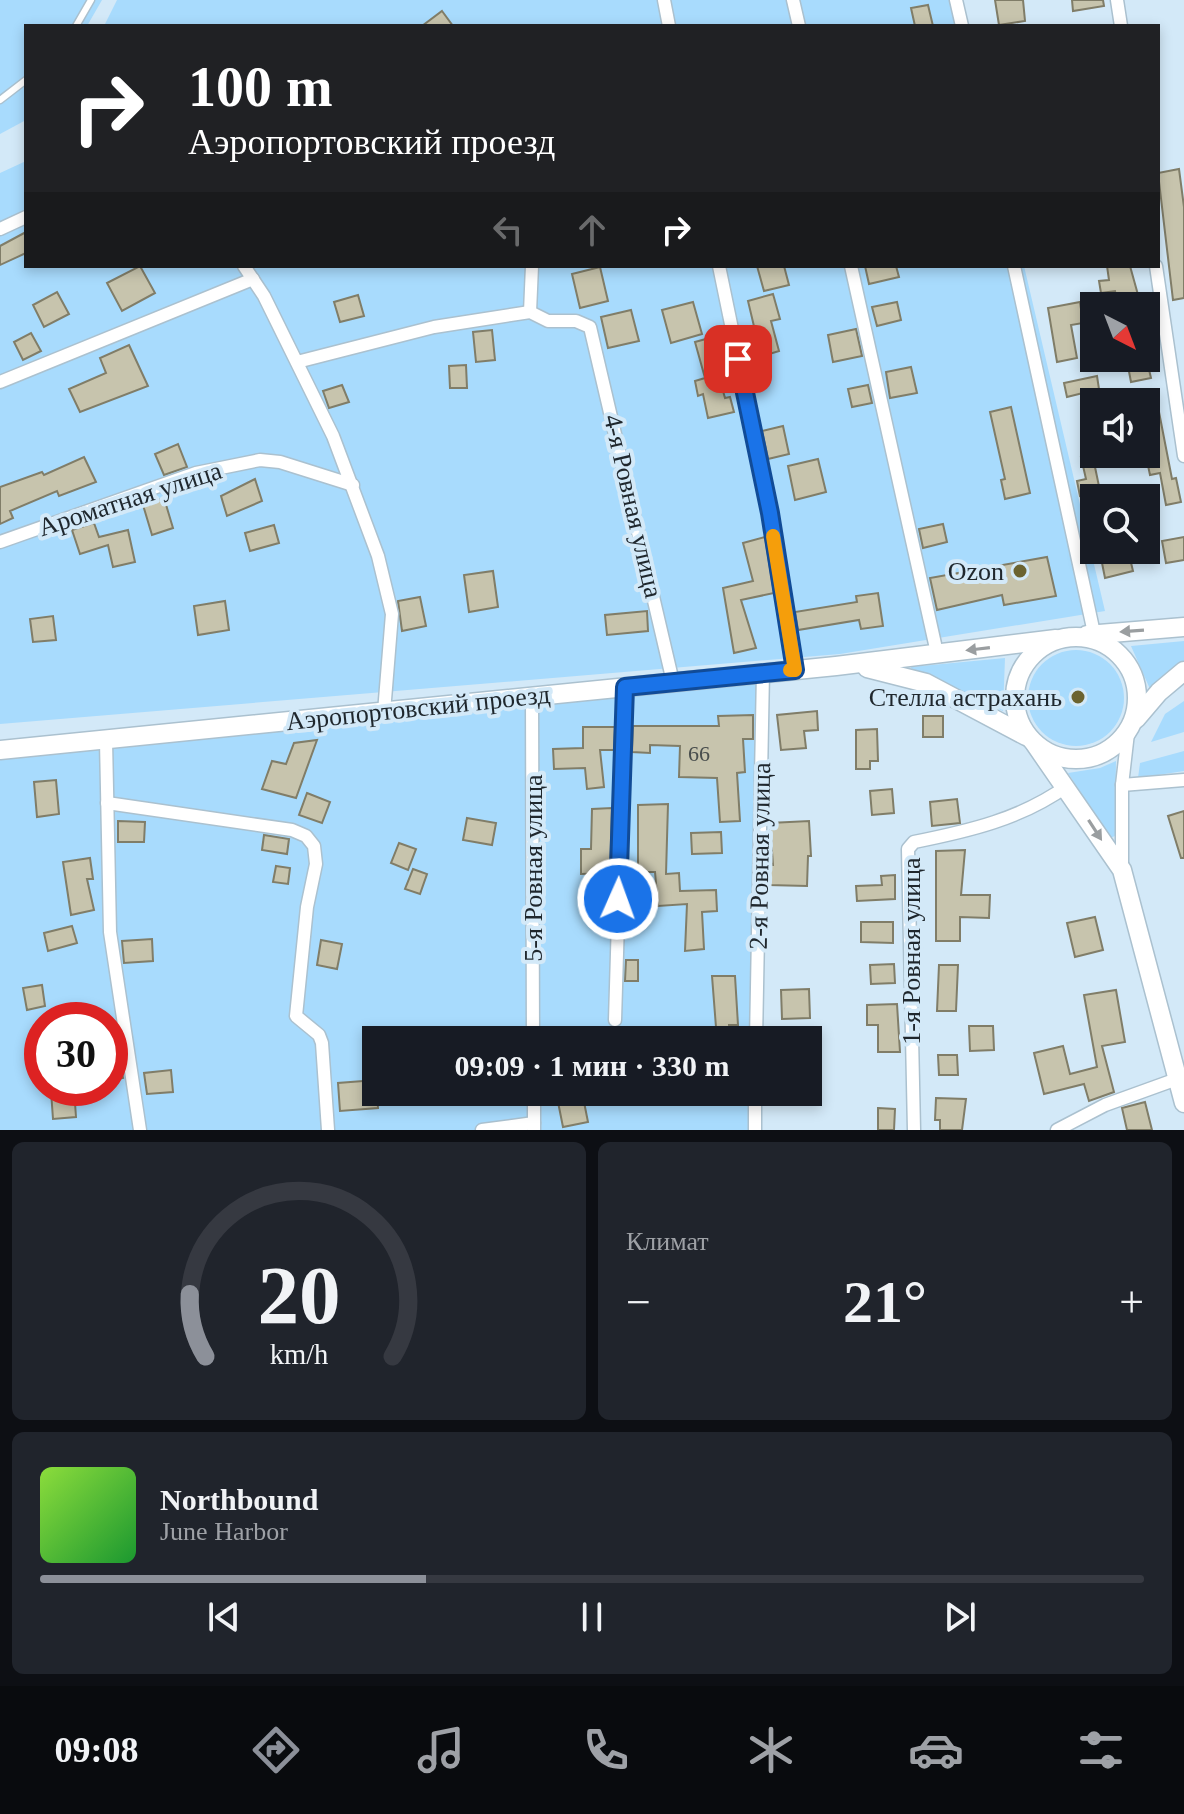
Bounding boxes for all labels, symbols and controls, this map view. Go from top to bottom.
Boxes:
icon: right [56,56,160,160]
text: 100 m [188,56,333,118]
text: Аэропортовский проезд [188,122,555,162]
icon: left [486,208,530,252]
icon: ahead [570,208,614,252]
icon: right [654,208,698,252]
north arrow [1080,292,1160,372]
map controls [1080,292,1160,564]
pin [704,325,772,393]
icon: arrive [716,337,760,381]
button: sound [1080,388,1160,468]
street label: 4-я Ровная улица [598,411,668,601]
street label: Ароматная улица [35,456,226,542]
button: search [1080,484,1160,564]
place label: Ozon [948,557,1004,586]
marker: Ozon [1011,562,1029,580]
one-way arrow [1119,625,1144,638]
one-way arrow [965,642,990,655]
street label: Аэропортовский проезд [285,680,551,736]
place label: Стелла астрахань [869,683,1062,712]
marker: Стелла астрахань [1069,688,1087,706]
house number: 66 [688,741,710,766]
street label: 2-я Ровная улица [744,762,776,950]
street label: 5-я Ровная улица [519,774,548,962]
one-way arrow [1088,819,1103,840]
position arrow [576,857,660,941]
street label: 1-я Ровная улица [897,857,926,1045]
speed limit sign: 30 [24,1002,128,1106]
text: 09:09 · 1 мин · 330 m [455,1049,730,1082]
text: Климат [626,1227,709,1256]
text: 20 [257,1249,341,1341]
text: 21° [843,1269,927,1335]
text: − [626,1278,651,1327]
text: + [1119,1278,1144,1327]
text: km/h [270,1339,328,1370]
text: Northbound [160,1483,318,1516]
text: June Harbor [160,1517,288,1546]
icon: previous [202,1595,246,1639]
icon: pause [570,1595,614,1639]
icon: next [938,1595,982,1639]
icon: directions [248,1722,304,1778]
icon: music [413,1722,469,1778]
icon: phone [578,1722,634,1778]
icon: climate [743,1722,799,1778]
icon: car [908,1722,964,1778]
icon: filters [1073,1722,1129,1778]
text: 09:08 [55,1730,139,1770]

